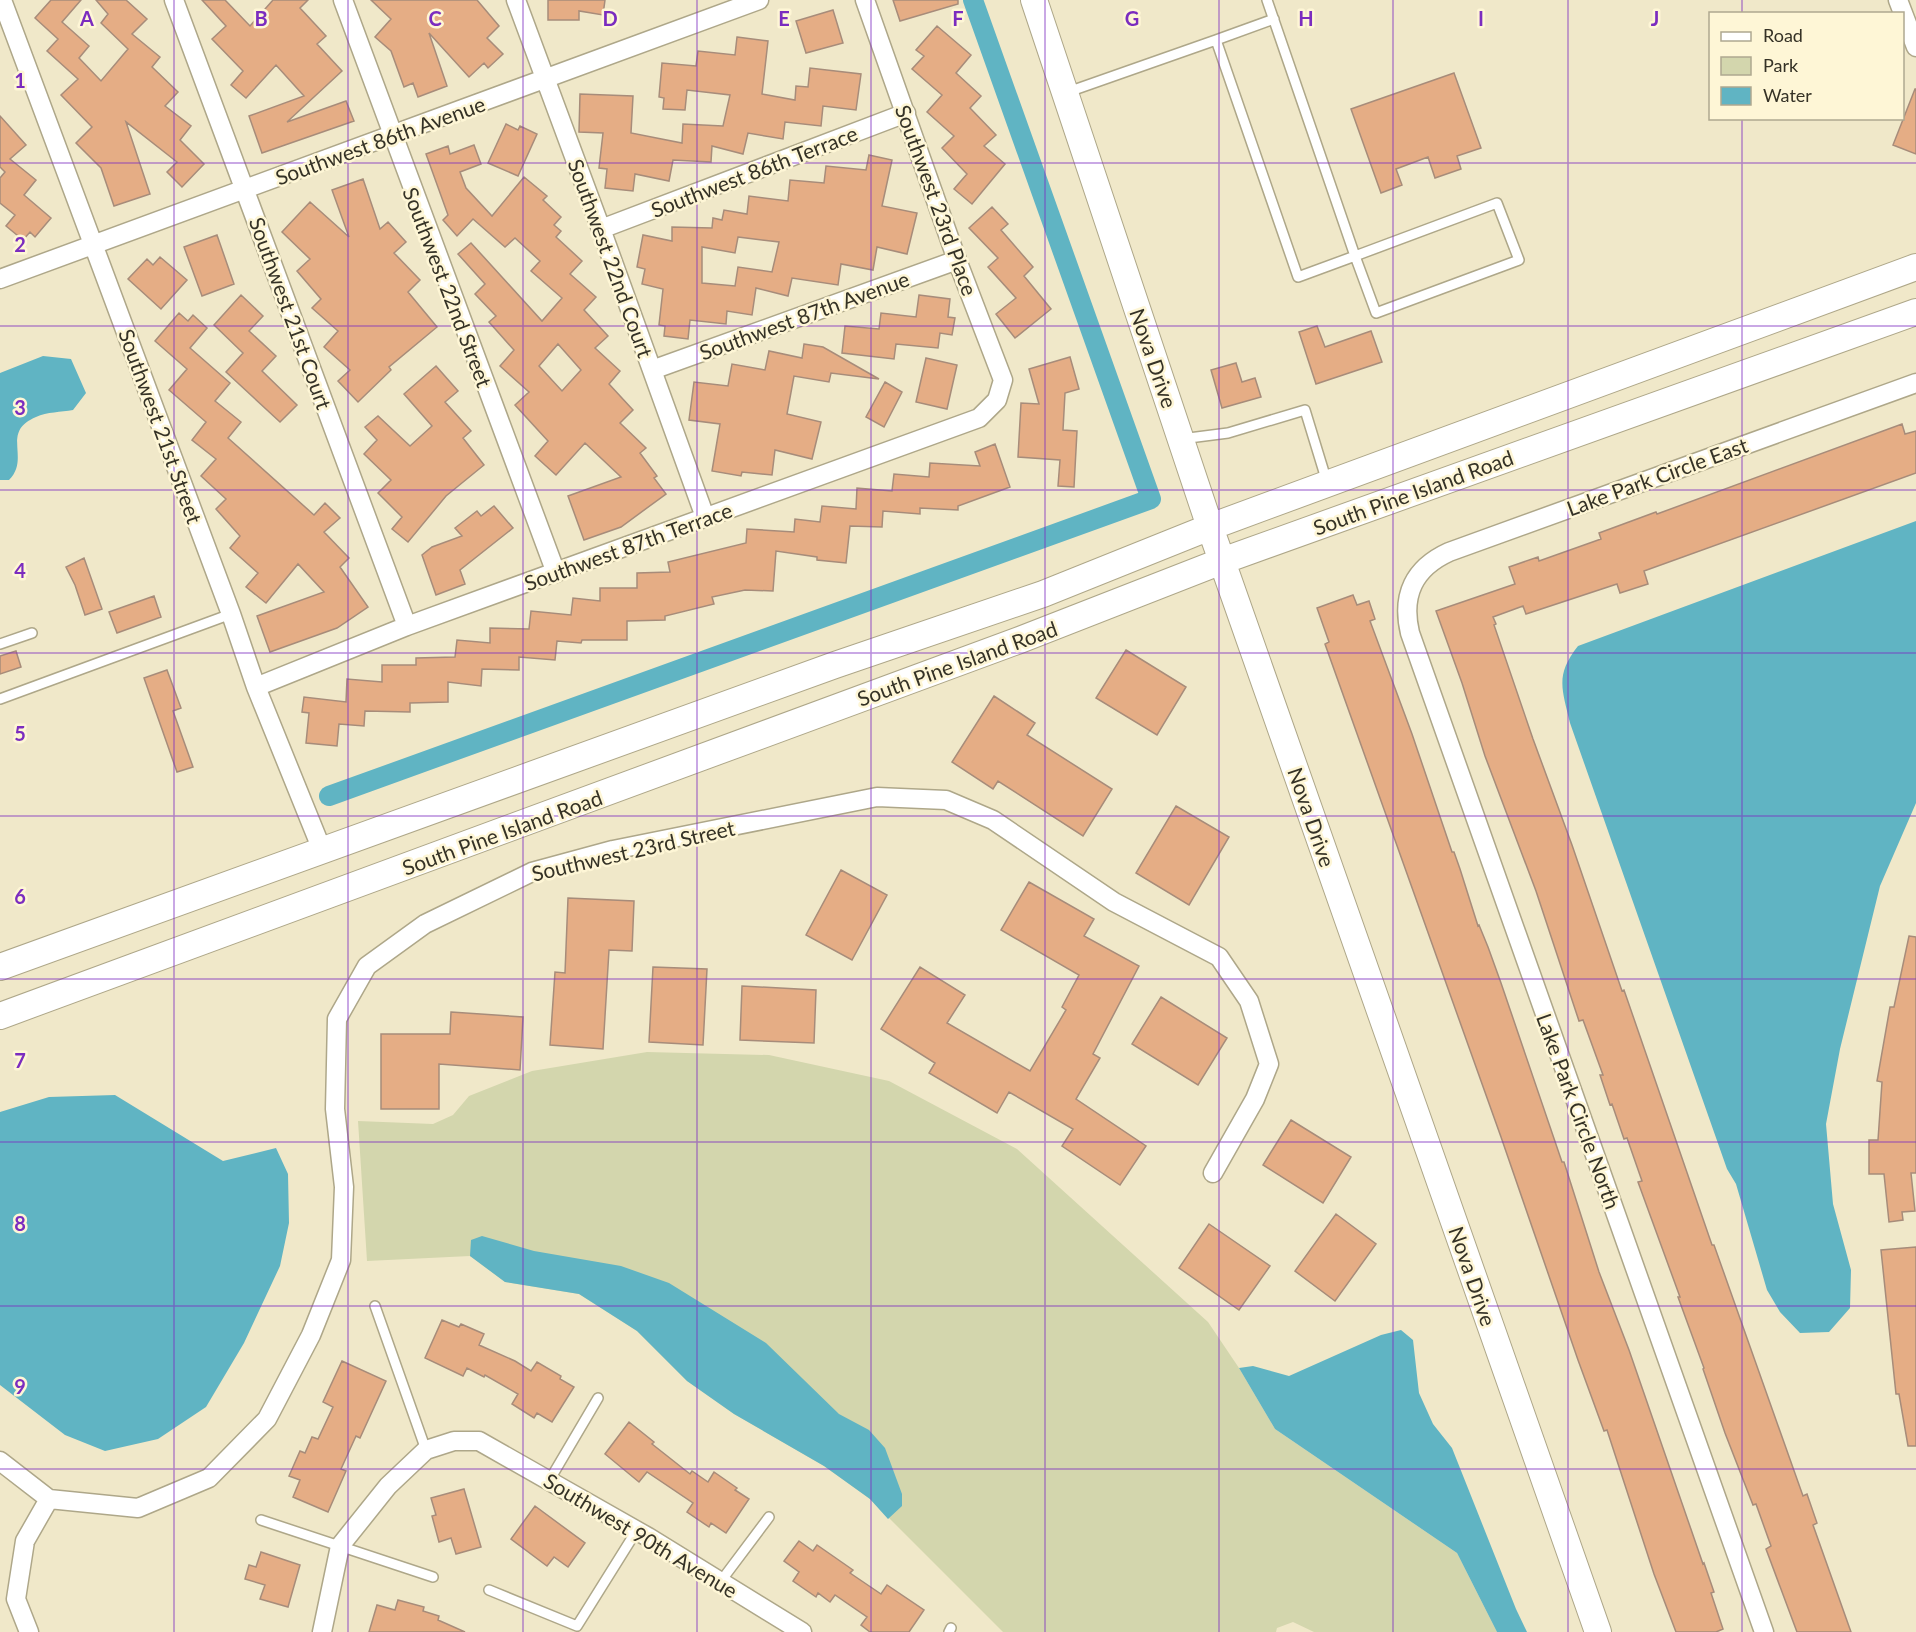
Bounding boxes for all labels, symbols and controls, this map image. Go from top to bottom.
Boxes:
text: A [79,6,94,30]
text: B [254,6,268,30]
text: C [428,6,442,30]
text: D [602,6,618,30]
text: E [778,6,790,30]
text: F [952,6,964,30]
text: G [1125,6,1139,30]
text: H [1298,6,1314,30]
text: I [1478,6,1484,30]
text: J [1651,6,1659,30]
legend [1709,12,1904,120]
text: Road [1763,24,1803,46]
text: Park [1763,54,1799,76]
text: 1 [14,68,26,92]
text: Water [1763,84,1812,106]
street label: Southwest 86th Avenue [272,90,488,190]
street label: Southwest 23rd Place [891,101,983,299]
street label: Southwest 86th Terrace [647,120,861,222]
street label: Southwest 22nd Court [563,155,659,361]
street label: Southwest 22nd Street [398,184,498,391]
street label: Southwest 21st Court [245,214,338,413]
text: 2 [14,232,26,256]
street label: Southwest 87th Avenue [696,265,912,365]
street label: Nova Drive [1125,305,1183,411]
street label: Southwest 21st Street [114,325,208,527]
text: 3 [14,395,26,419]
street label: Lake Park Circle East [1563,431,1751,520]
street label: South Pine Island Road [1310,444,1516,540]
street label: Southwest 87th Terrace [521,497,735,595]
text: 4 [14,558,26,582]
street label: South Pine Island Road [854,615,1060,711]
text: 5 [14,721,26,745]
street label: Nova Drive [1283,764,1341,870]
street label: South Pine Island Road [399,784,605,880]
street label: Southwest 23rd Street [529,814,737,886]
text: 6 [14,884,26,908]
street label: Lake Park Circle North [1532,1010,1626,1212]
text: 7 [14,1048,26,1072]
text: 8 [14,1211,26,1235]
street label: Nova Drive [1444,1223,1502,1329]
text: 9 [14,1374,26,1398]
street label: Southwest 90th Avenue [540,1467,742,1603]

